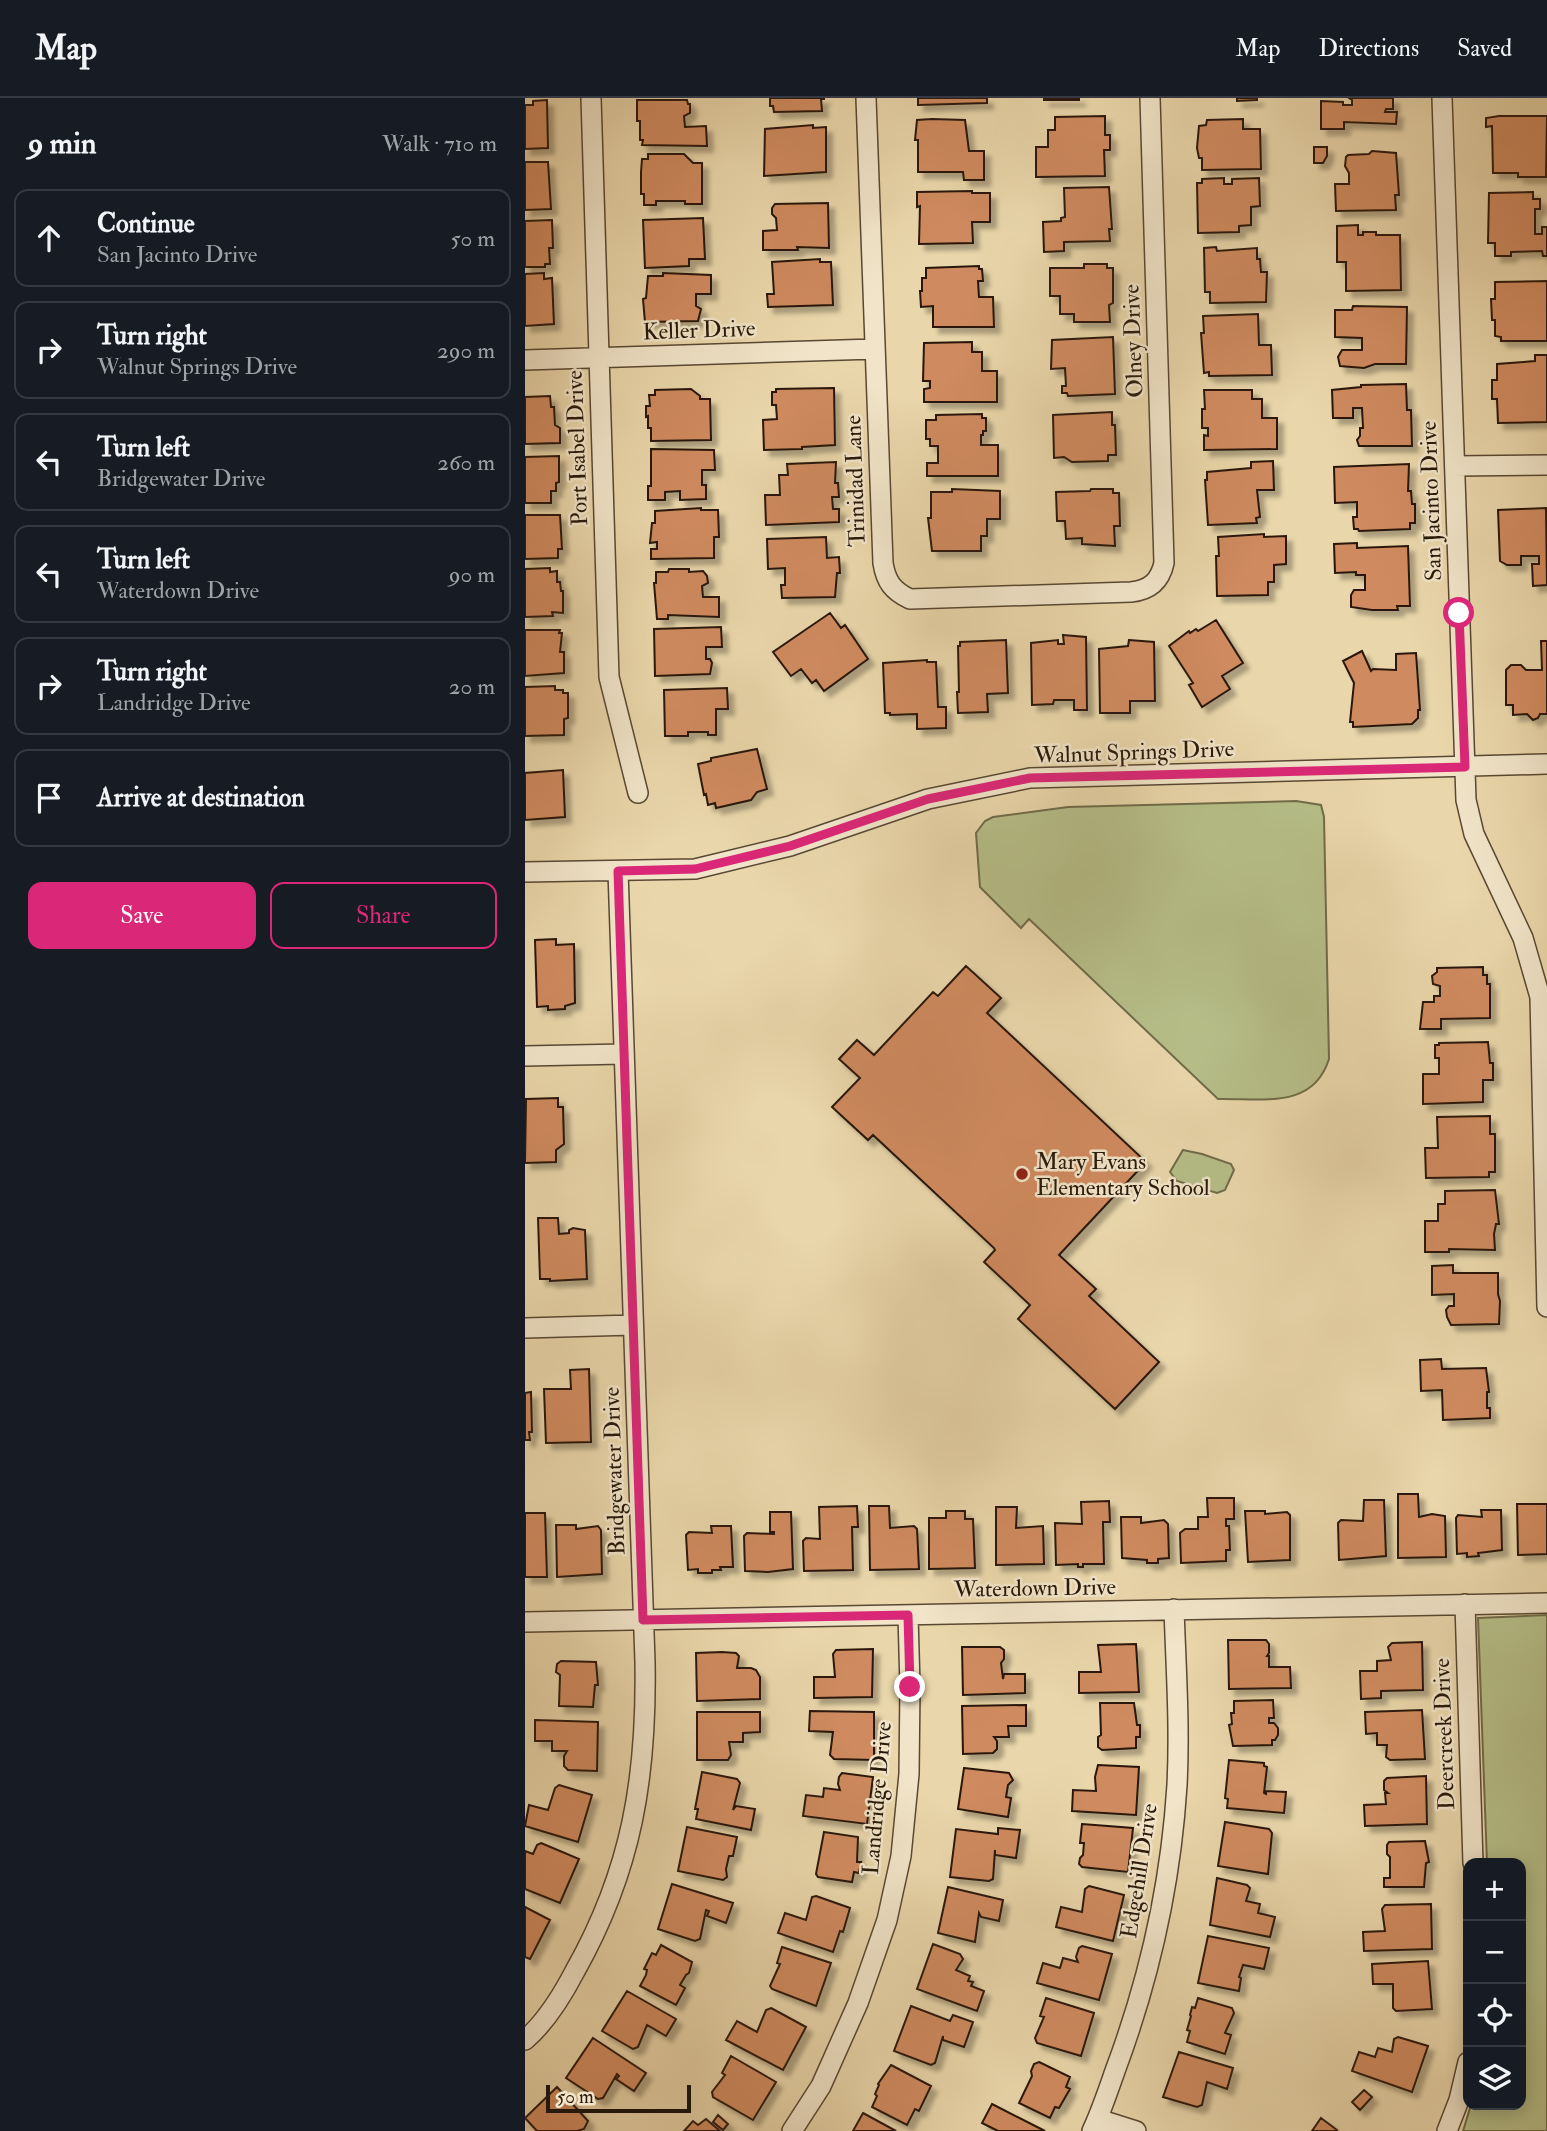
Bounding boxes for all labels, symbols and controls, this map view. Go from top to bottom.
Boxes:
text: Map [35,28,97,69]
text: Map [1235,33,1280,64]
text: Directions [1318,33,1419,64]
text: Saved [1457,33,1512,64]
text: 9 min [28,125,96,162]
text: Walk · 710 m [382,129,497,158]
text: Continue [97,208,195,240]
icon: ahead [30,219,68,257]
text: 50 m [451,224,495,253]
text: San Jacinto Drive [97,240,257,269]
street label: Olney Drive [1117,283,1149,398]
street label: Keller Drive [642,314,756,346]
text: Turn right [97,320,207,352]
icon: right [30,331,68,369]
text: 290 m [437,336,495,365]
text: Walnut Springs Drive [97,352,297,381]
street label: Port Isabel Drive [560,369,594,526]
street label: Trinidad Lane [838,414,872,547]
street label: San Jacinto Drive [1414,420,1448,582]
text: Turn left [97,432,190,464]
icon: left [30,443,68,481]
text: 260 m [437,448,495,477]
text: Bridgewater Drive [97,464,265,493]
text: Turn left [97,544,190,576]
icon: left [30,555,68,593]
text: 90 m [449,560,495,589]
text: Waterdown Drive [97,576,259,605]
route start [1443,597,1474,628]
text: Turn right [97,656,207,688]
icon: right [30,667,68,705]
text: 20 m [449,672,495,701]
text: Landridge Drive [97,688,251,717]
street label: Walnut Springs Drive [1032,734,1235,771]
icon: arrive [30,779,68,817]
text: Arrive at destination [97,782,305,814]
button: Save [28,882,256,949]
button: Share [270,882,497,949]
place label: Mary Evans Elementary School [1036,1147,1210,1202]
marker: Mary Evans Elementary School [1014,1166,1030,1182]
street label: Bridgewater Drive [597,1386,631,1556]
street label: Waterdown Drive [953,1572,1117,1604]
street label: Deercreek Drive [1427,1657,1461,1810]
route end [894,1671,925,1702]
street label: Landridge Drive [856,1720,898,1876]
street label: Edgehill Drive [1114,1801,1164,1941]
map controls [1463,1858,1526,2110]
button: + [1463,1858,1526,1921]
button: − [1463,1921,1526,1984]
button: locate [1463,1984,1526,2047]
button: layers [1463,2047,1526,2110]
scale bar [546,2082,691,2114]
text: 50 m [557,2085,594,2109]

